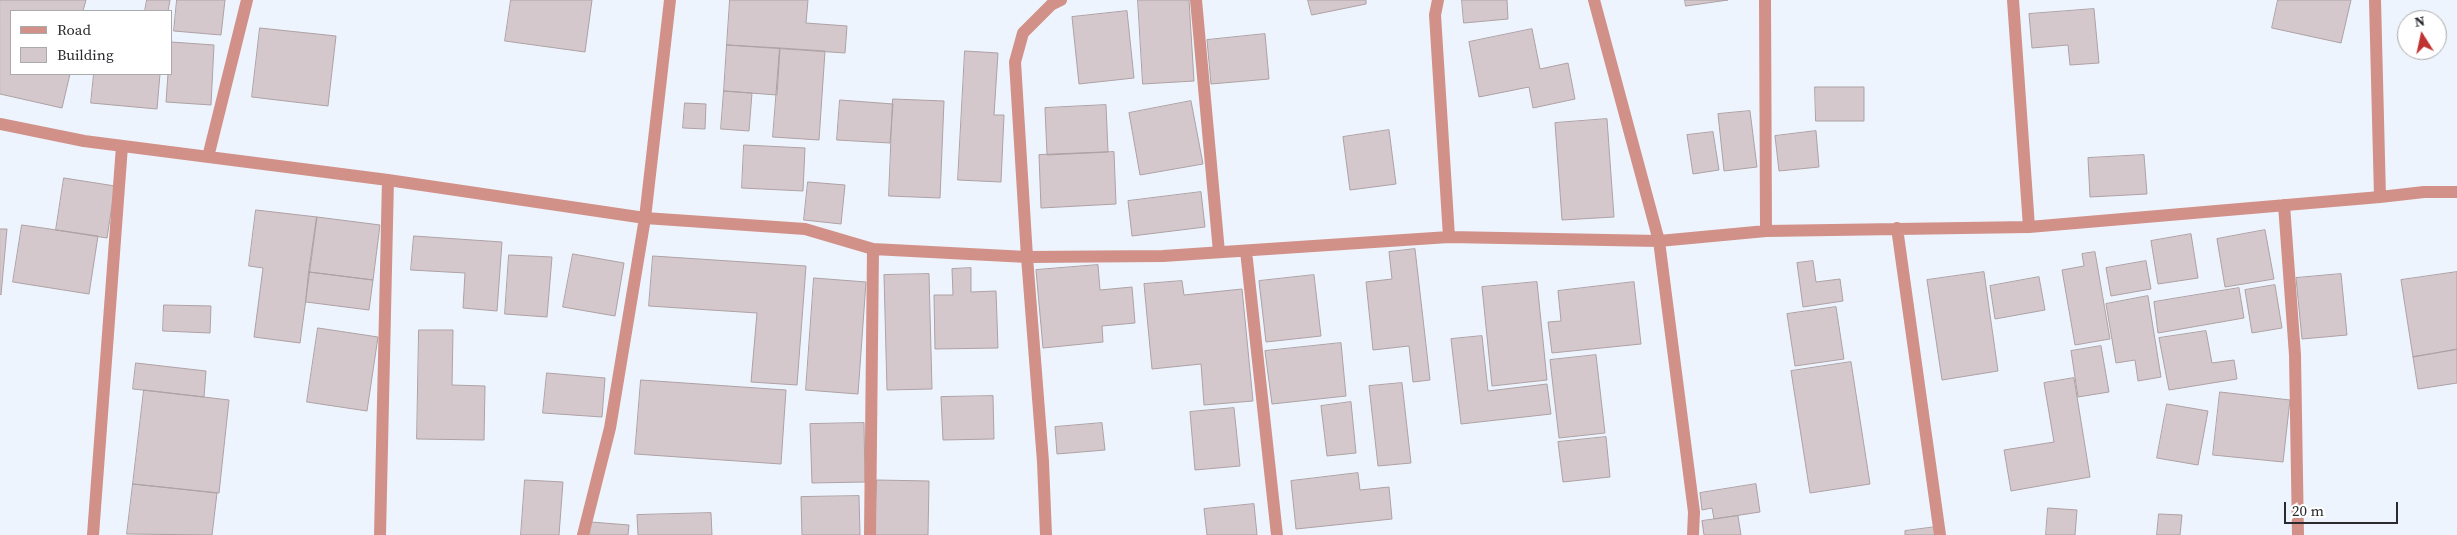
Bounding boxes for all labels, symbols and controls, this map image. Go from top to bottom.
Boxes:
legend [10,10,172,75]
north arrow [2397,10,2447,60]
text: N [2413,10,2426,32]
text: Road [57,19,91,40]
text: Building [57,44,114,65]
scale bar [2287,492,2401,524]
text: 20 m [2292,500,2324,521]

